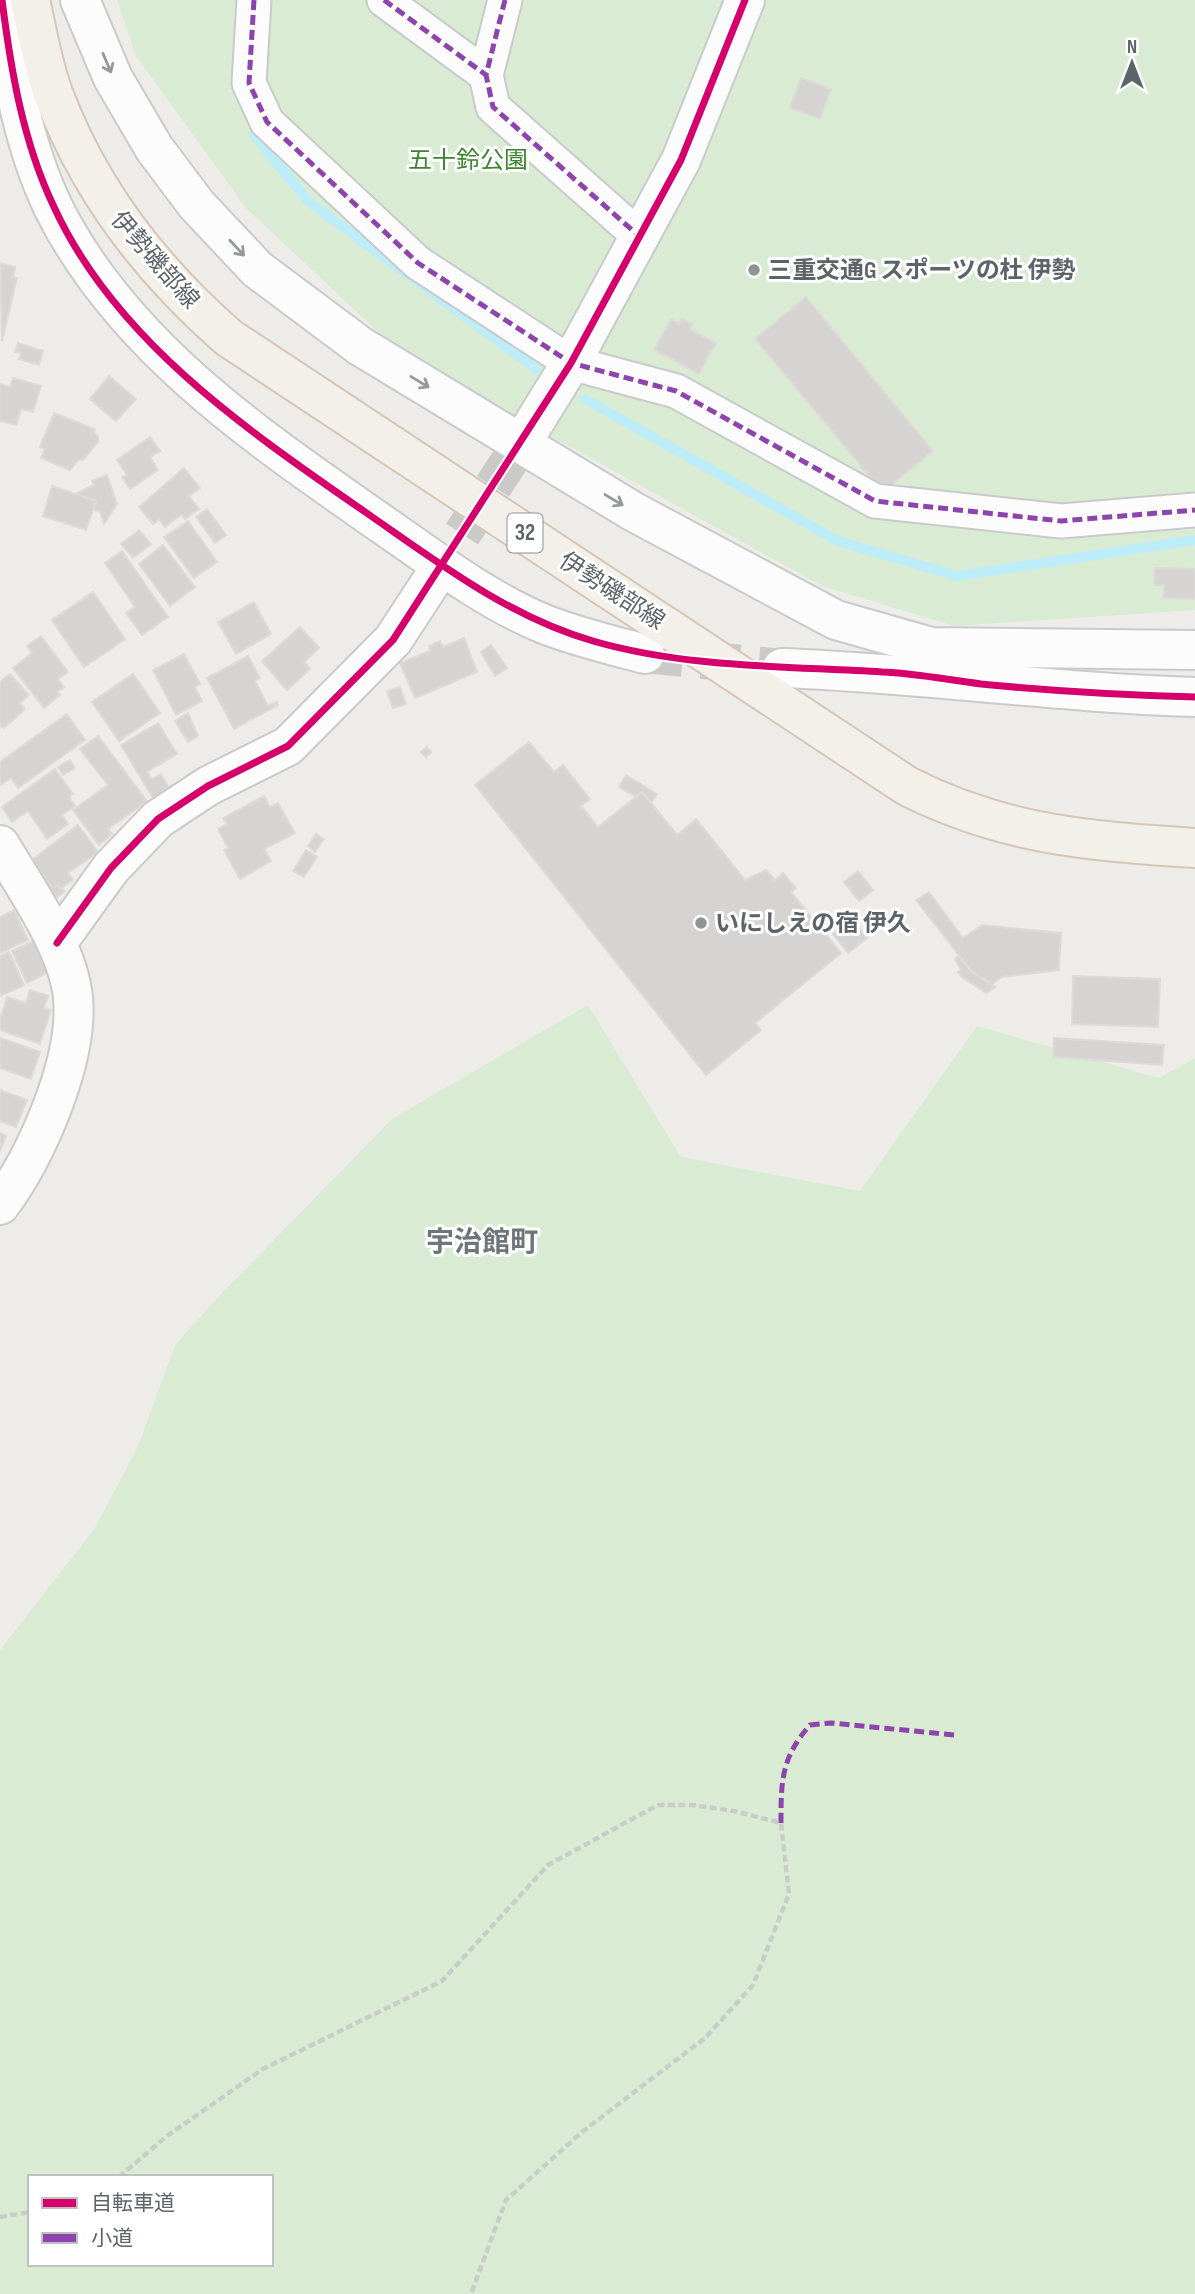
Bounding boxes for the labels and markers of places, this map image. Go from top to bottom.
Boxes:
place label: 三重交通G スポーツの杜 伊勢 [768,256,1076,285]
marker: 三重交通G スポーツの杜 伊勢 [746,262,762,278]
place label: いにしえの宿 伊久 [715,909,911,938]
marker: いにしえの宿 伊久 [693,915,709,931]

